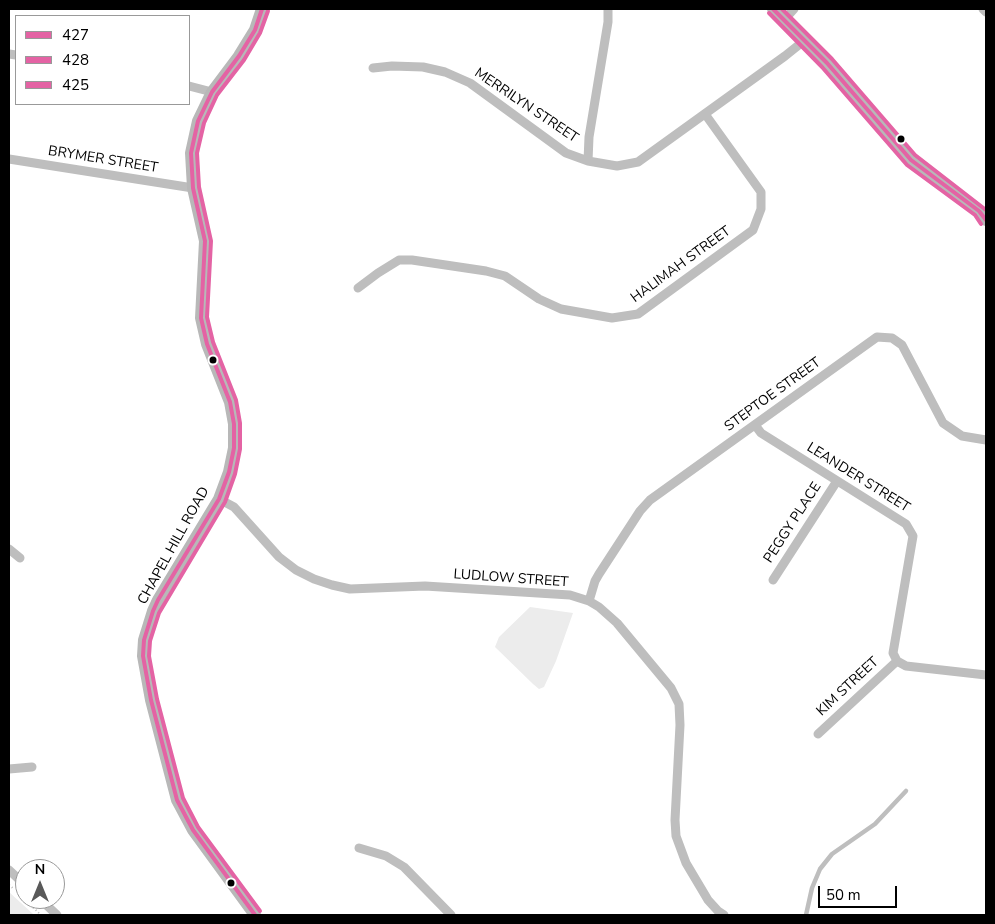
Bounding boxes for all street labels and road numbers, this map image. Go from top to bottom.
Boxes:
street label: MERRILYN STREET [471,65,581,147]
street label: BRYMER STREET [47,143,159,177]
street label: HALIMAH STREET [628,223,734,307]
street label: STEPTOE STREET [722,355,824,435]
street label: LEANDER STREET [803,440,913,516]
street label: PEGGY PLACE [761,479,825,567]
street label: CHAPEL HILL ROAD [135,484,213,608]
street label: LUDLOW STREET [453,567,569,591]
street label: KIM STREET [814,654,882,720]

